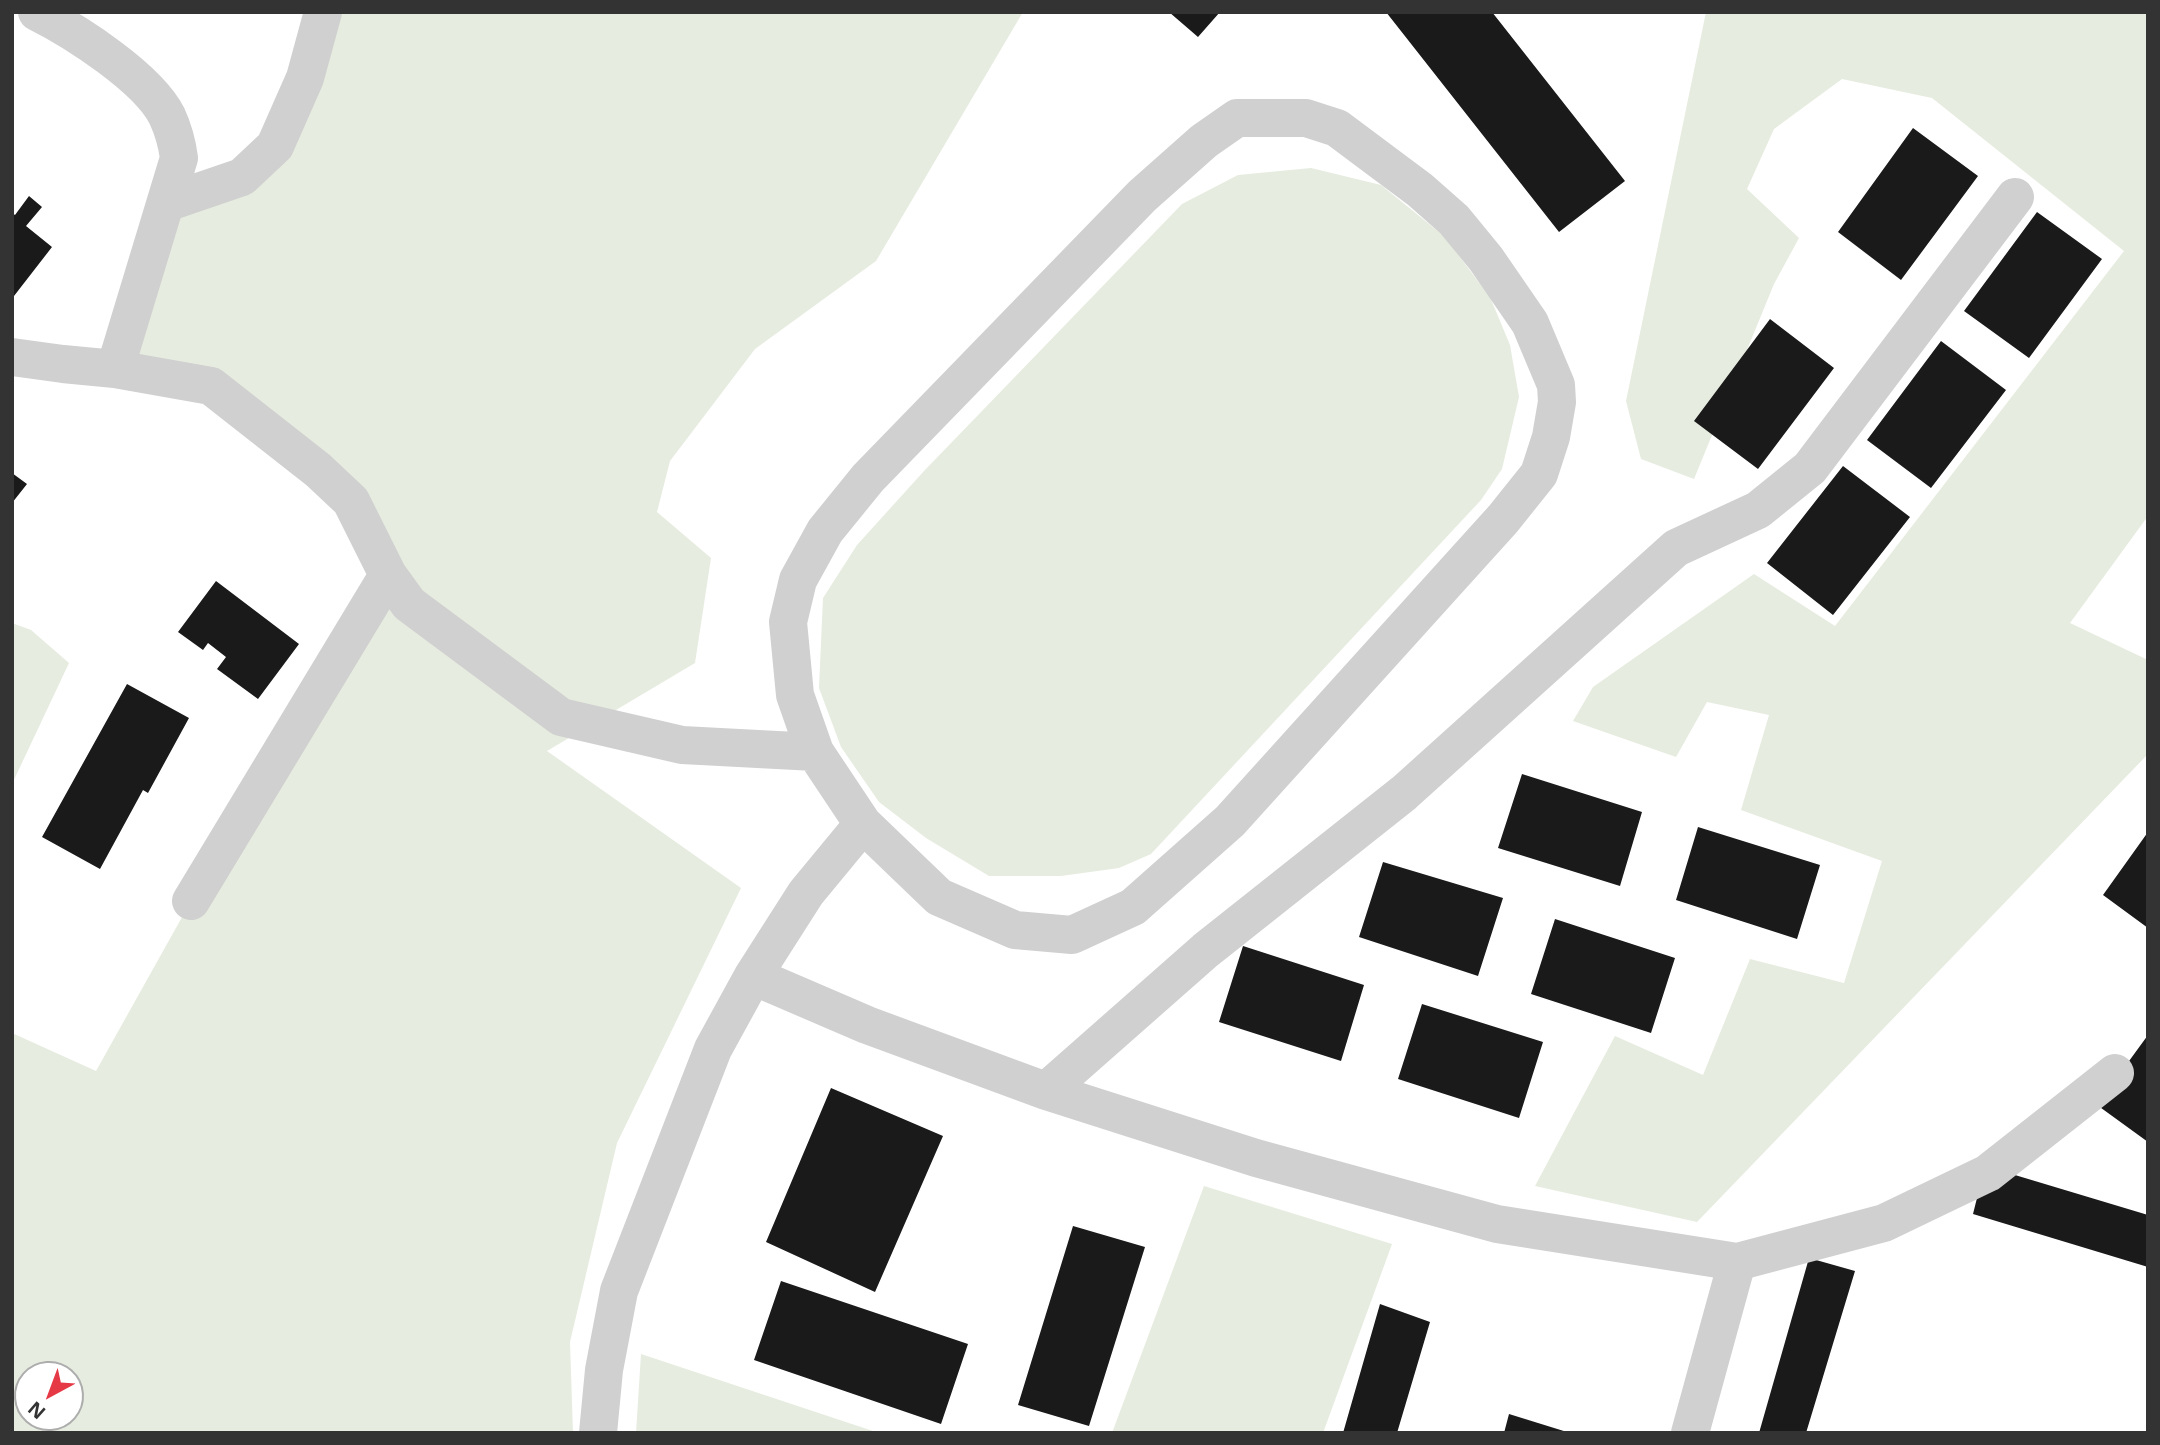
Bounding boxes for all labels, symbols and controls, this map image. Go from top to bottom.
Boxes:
north arrow [14,1361,84,1431]
text: N [22,1395,51,1425]

